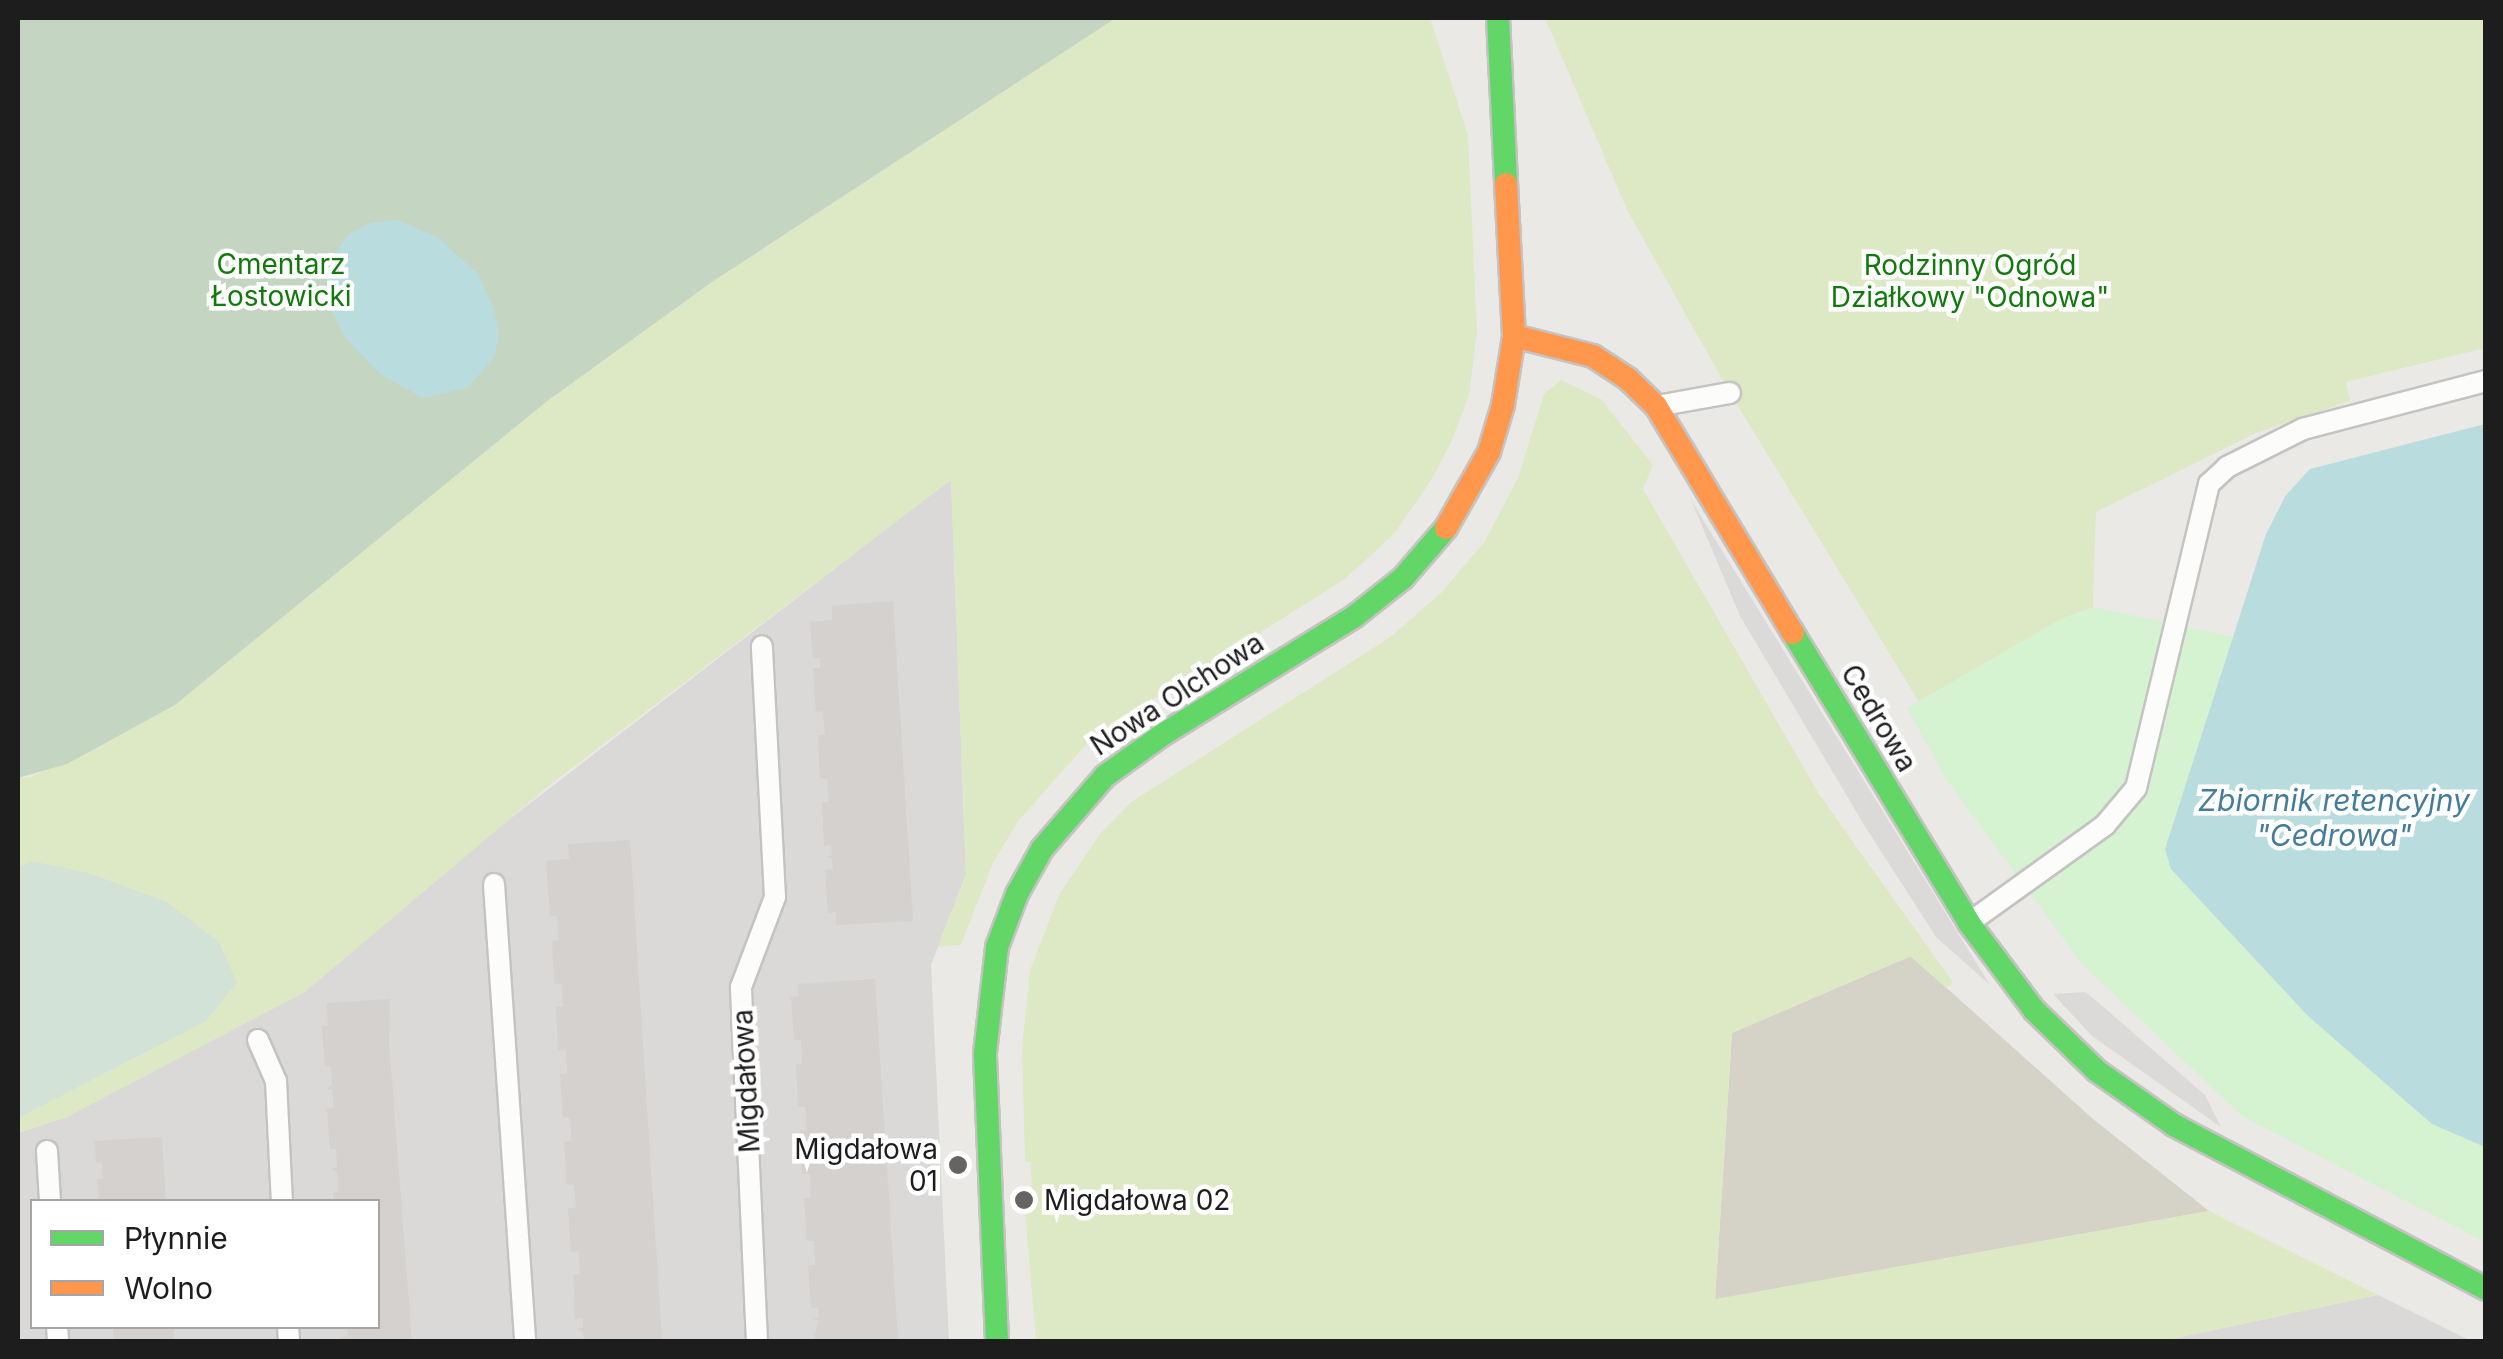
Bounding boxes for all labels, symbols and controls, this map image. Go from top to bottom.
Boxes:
park label: Cmentarz Łostowicki [210,247,352,313]
park label: Rodzinny Ogród Działkowy "Odnowa" [1831,248,2109,314]
street label: Nowa Olchowa [1084,626,1270,762]
street label: Cedrowa [1834,658,1924,778]
water label: Zbiornik retencyjny "Cedrowa" [2198,782,2470,852]
street label: Migdałowa [725,1008,767,1154]
place label: Migdałowa 01 [794,1132,938,1198]
marker: Migdałowa 01 [947,1154,969,1176]
place label: Migdałowa 02 [1044,1183,1230,1217]
marker: Migdałowa 02 [1013,1189,1035,1211]
legend [30,1199,380,1329]
text: Płynnie [124,1220,228,1256]
text: Wolno [124,1270,213,1306]

